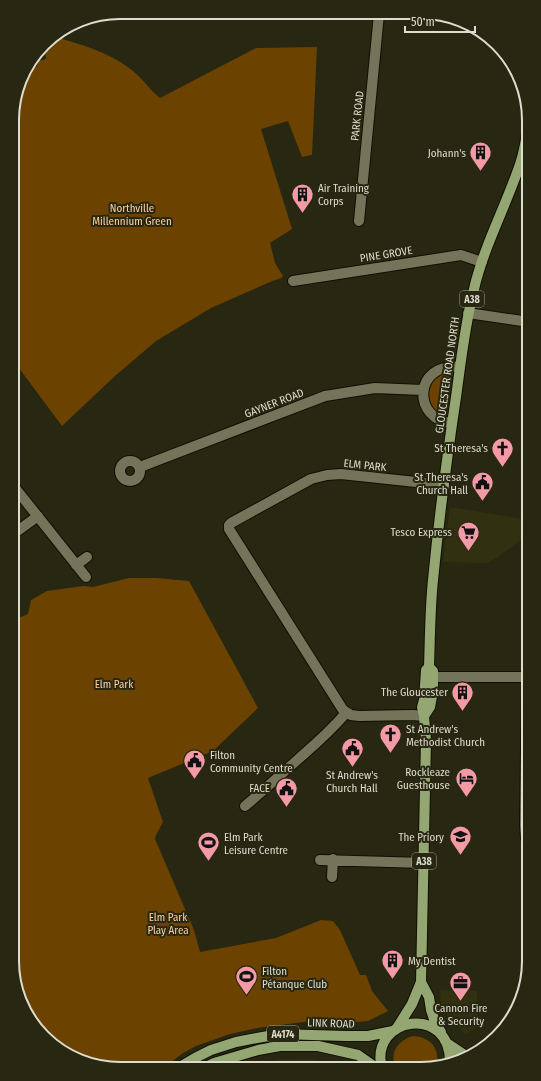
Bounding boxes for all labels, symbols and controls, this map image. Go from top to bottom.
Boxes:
scale bar [405,8,475,34]
text: 50 m [411,15,435,29]
street label: PARK ROAD [348,90,367,142]
building icon: Johann's [468,140,494,173]
place label: Johann's [428,147,466,160]
building icon: Air Training Corps [290,181,316,214]
place label: Air Training Corps [318,182,370,208]
park label: Northville Millennium Green [92,202,172,228]
street label: PINE GROVE [359,244,413,265]
road number: A38 [460,291,484,307]
street label: GLOUCESTER ROAD NORTH [433,316,462,434]
street label: GAYNER ROAD [243,386,306,421]
church icon: St Theresa's [490,435,516,468]
place label: St Theresa's [434,442,488,455]
street label: ELM PARK [343,457,387,474]
public building icon: St Theresa's Church Hall [470,470,496,503]
place label: St Theresa's Church Hall [414,471,468,497]
supermarket icon: Tesco Express [455,519,481,552]
place label: Tesco Express [390,526,452,539]
park label: Elm Park [95,678,134,691]
building icon: The Gloucester [450,679,476,712]
place label: The Gloucester [381,686,448,699]
church icon: St Andrew's Methodist Church [377,722,403,755]
place label: St Andrew's Methodist Church [406,723,485,749]
public building icon: St Andrew's Church Hall [339,736,365,769]
public building icon: Filton Community Centre [182,748,208,781]
place label: Filton Community Centre [210,749,293,775]
hotel icon: Rockleaze Guesthouse [453,765,479,798]
place label: Rockleaze Guesthouse [397,766,450,792]
place label: St Andrew's Church Hall [326,769,378,795]
public building icon: FACE [273,775,299,808]
place label: FACE [249,782,270,795]
school or university icon: The Priory [447,824,473,857]
sports icon: Elm Park Leisure Centre [195,830,221,863]
place label: Elm Park Leisure Centre [224,831,288,857]
place label: The Priory [398,831,444,844]
road number: A38 [412,853,436,869]
park label: Elm Park Play Area [147,911,189,937]
building icon: My Dentist [379,948,405,981]
place label: My Dentist [408,955,456,968]
sports icon: Filton Pétanque Club [233,964,259,997]
place label: Filton Pétanque Club [262,965,327,991]
office icon: Cannon Fire & Security [448,969,474,1002]
place label: Cannon Fire & Security [435,1002,487,1028]
street label: LINK ROAD [307,1016,355,1031]
road number: A4174 [267,1026,299,1042]

